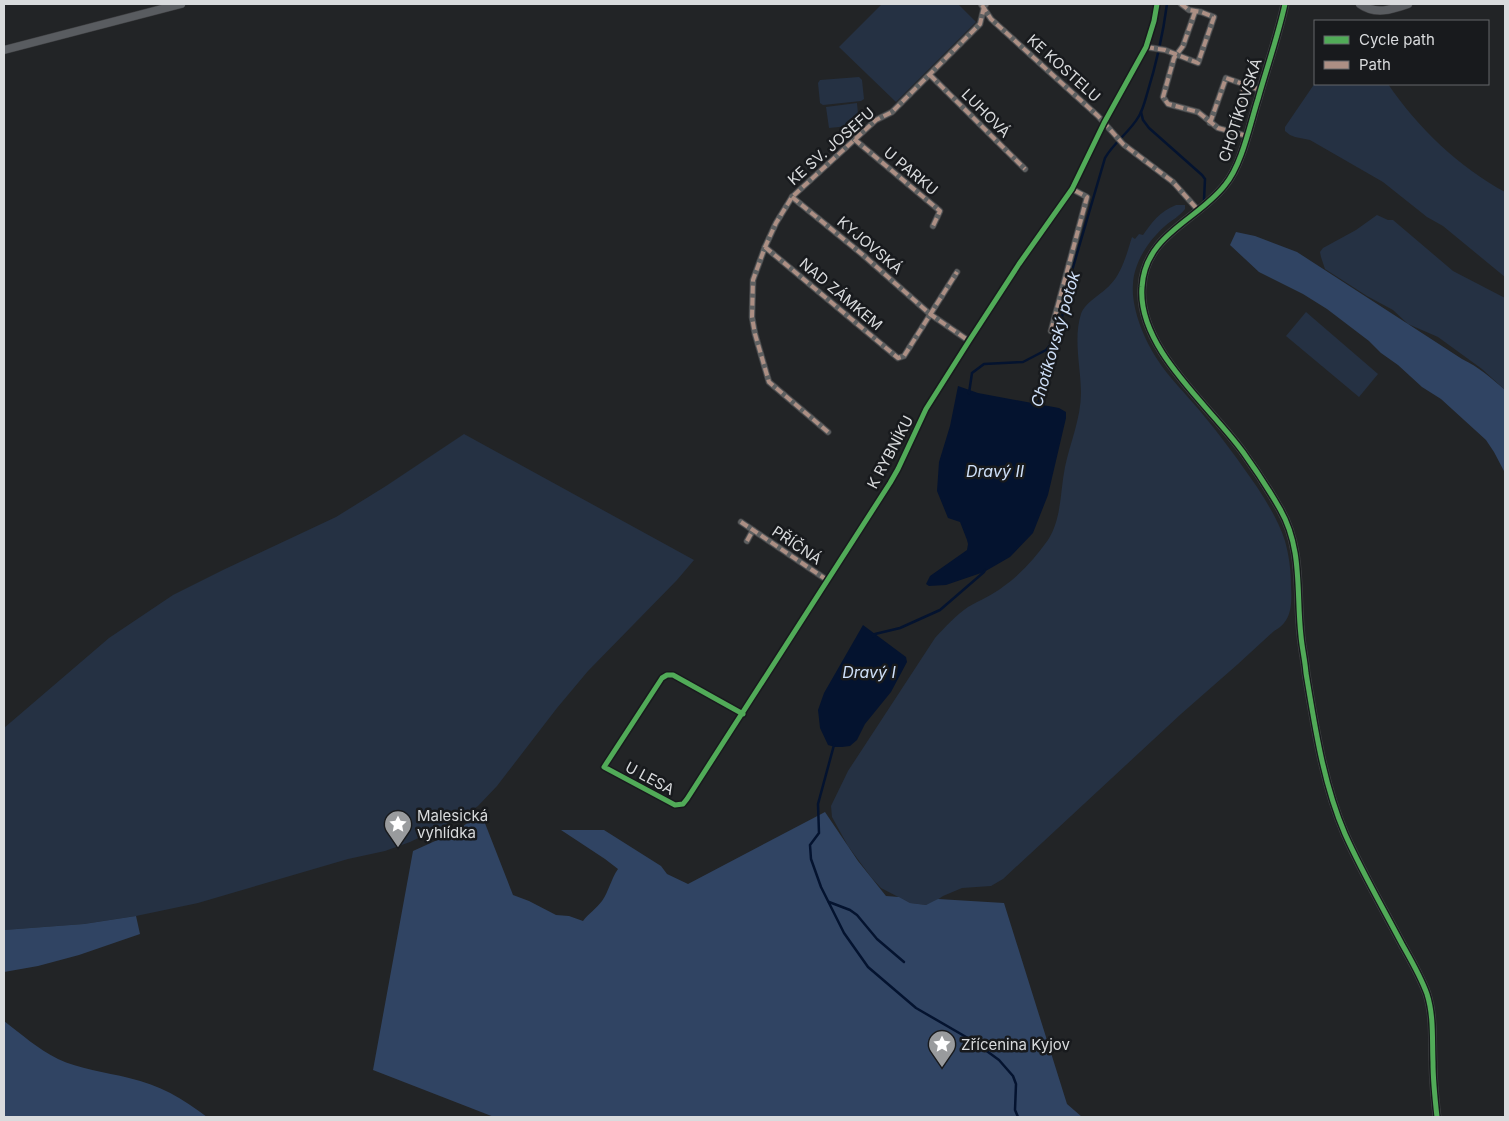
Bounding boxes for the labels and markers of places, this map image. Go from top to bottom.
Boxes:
place label: Malesická vyhlídka [417,806,488,842]
place icon: Malesická vyhlídka [383,809,413,848]
place icon: Zřícenina Kyjov [927,1029,957,1068]
place label: Zřícenina Kyjov [961,1035,1071,1054]

